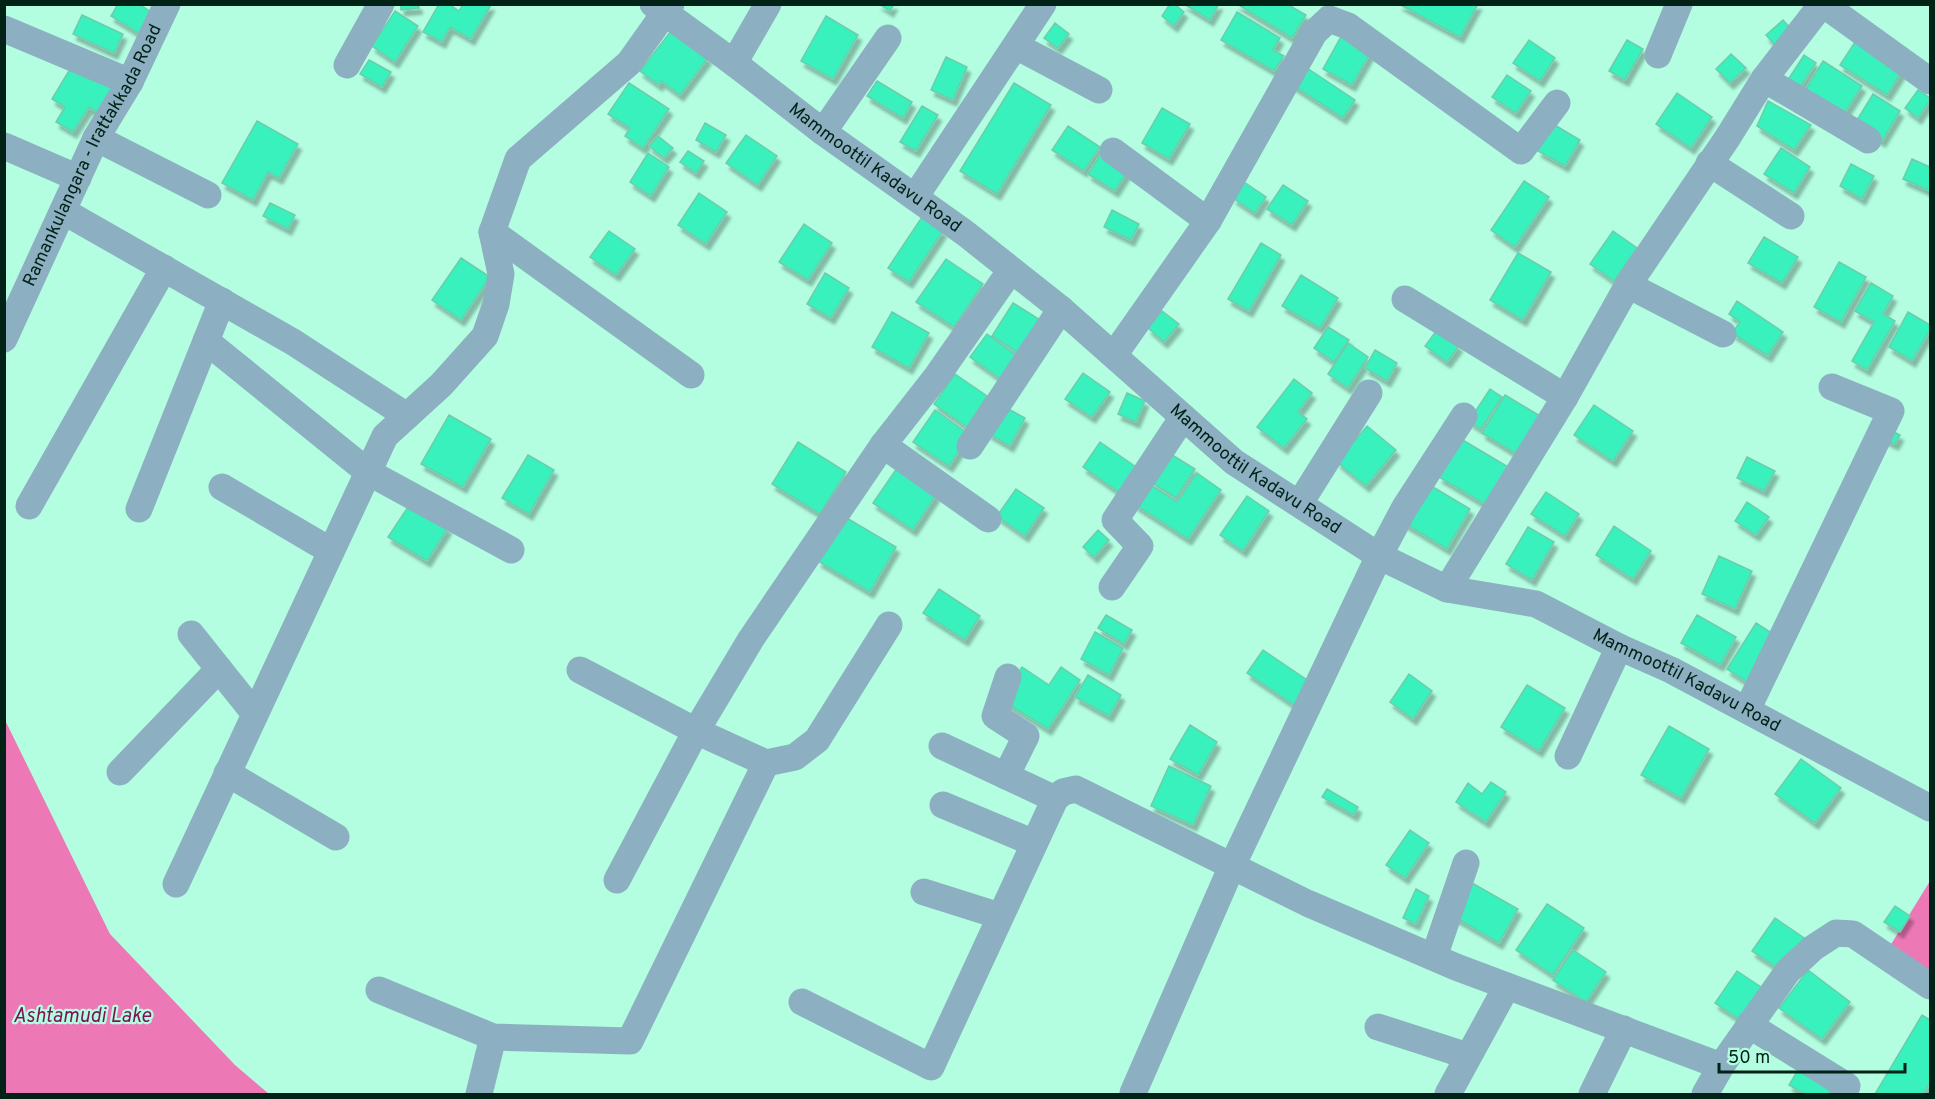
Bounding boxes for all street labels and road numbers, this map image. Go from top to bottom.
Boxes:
street label: Ramankulangara - Irattakkada Road [18,21,167,290]
street label: Mammoottil Kadavu Road [784,98,966,238]
street label: Mammoottil Kadavu Road [1165,399,1345,540]
street label: Mammoottil Kadavu Road [1588,624,1784,738]

